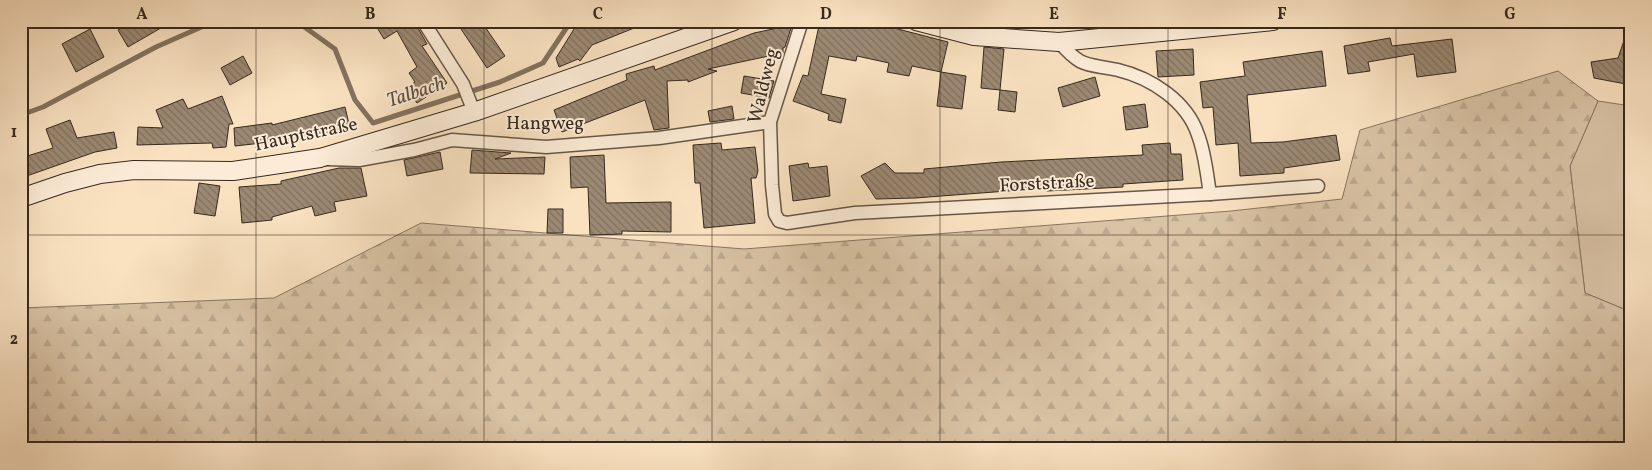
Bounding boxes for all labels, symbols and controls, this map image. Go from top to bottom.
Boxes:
text: A [136,4,148,26]
text: B [365,4,376,26]
text: C [593,4,603,26]
text: D [820,4,832,26]
text: E [1049,4,1059,26]
text: F [1277,4,1287,26]
text: G [1504,4,1516,26]
street label: Waldweg [742,46,786,126]
water label: Talbach [383,70,449,116]
street label: Hauptstraße [252,111,360,159]
street label: Hangweg [506,111,584,137]
text: 1 [11,122,17,144]
street label: Forststraße [999,169,1095,199]
text: 2 [10,329,18,351]

